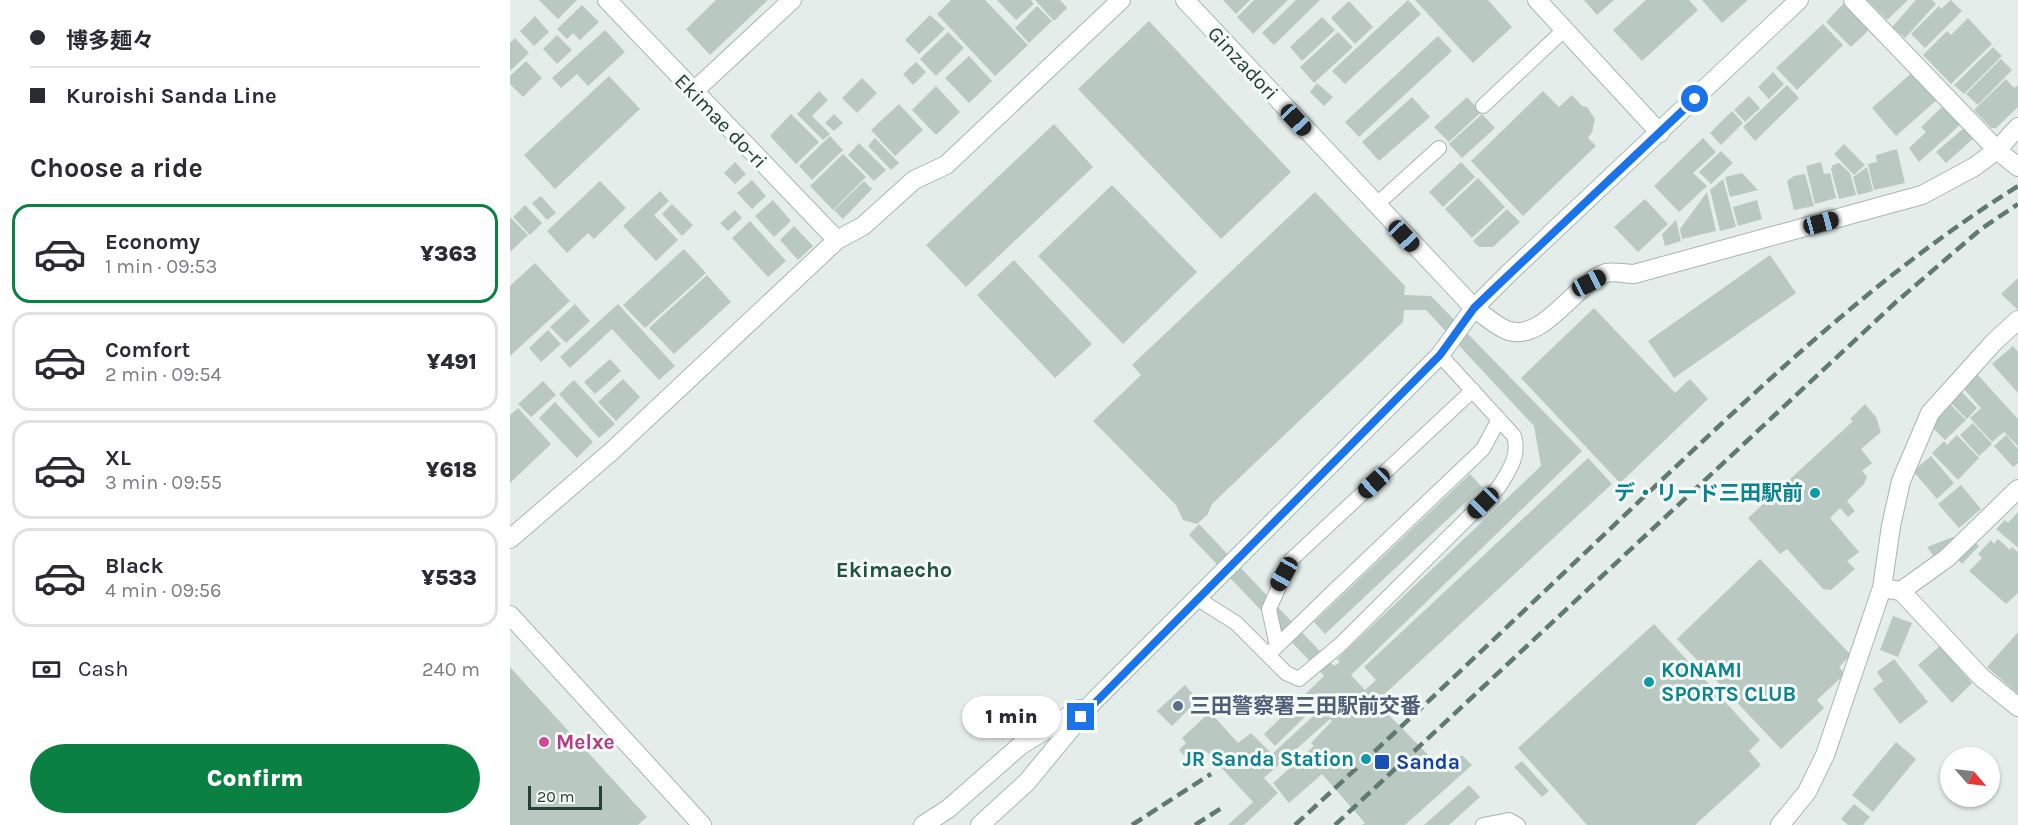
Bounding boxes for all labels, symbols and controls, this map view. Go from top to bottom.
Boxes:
street label: Ginzadori [1203,21,1283,105]
text: 博多麺々 [66,28,154,54]
street label: Ekimae do-ri [670,69,772,173]
text: Kuroishi Sanda Line [66,83,277,109]
route start [1681,85,1708,112]
car [1277,101,1315,139]
text: Choose a ride [30,152,203,184]
car [1801,210,1841,236]
car [1385,217,1423,255]
icon: car [33,227,87,281]
text: Economy [105,229,200,255]
text: ¥363 [420,241,477,267]
text: 1 min · 09:53 [105,255,217,278]
car [1569,267,1609,299]
icon: car [33,335,87,389]
text: Comfort [105,337,190,363]
text: ¥491 [427,349,477,375]
text: 2 min · 09:54 [105,363,222,386]
icon: car [33,443,87,497]
text: XL [105,445,131,471]
text: ¥618 [426,457,477,483]
car [1355,464,1393,502]
text: 3 min · 09:55 [105,471,222,494]
place label: デ・リード三田駅前 [1614,481,1803,505]
car [1464,484,1502,522]
marker: デ・リード三田駅前 [1808,486,1822,500]
icon: car [33,551,87,605]
text: Black [105,553,164,579]
car [1267,554,1301,594]
district label: Ekimaecho [836,557,952,583]
text: ¥533 [421,565,477,591]
text: 4 min · 09:56 [105,579,222,602]
icon: cash [30,653,63,686]
text: Cash [78,656,128,682]
text: 240 m [422,658,480,681]
place label: KONAMI SPORTS CLUB [1661,658,1796,706]
marker: KONAMI SPORTS CLUB [1642,675,1656,689]
place label: 三田警察署三田駅前交番 [1190,694,1421,718]
callout: 1 min [961,696,1060,738]
marker: 三田警察署三田駅前交番 [1171,699,1185,713]
route end [1067,703,1094,730]
text: 1 min [985,705,1038,728]
place label: Melxe [556,730,615,754]
marker: Melxe [537,735,551,749]
button: Confirm [30,744,480,813]
place label: JR Sanda Station [1183,747,1354,771]
north arrow [1940,747,2000,807]
map controls [1940,747,2000,807]
place label: Sanda [1396,750,1460,774]
marker: JR Sanda Station [1359,752,1373,766]
marker: Sanda [1373,753,1391,771]
scale bar [528,783,602,810]
text: 20 m [537,787,575,806]

